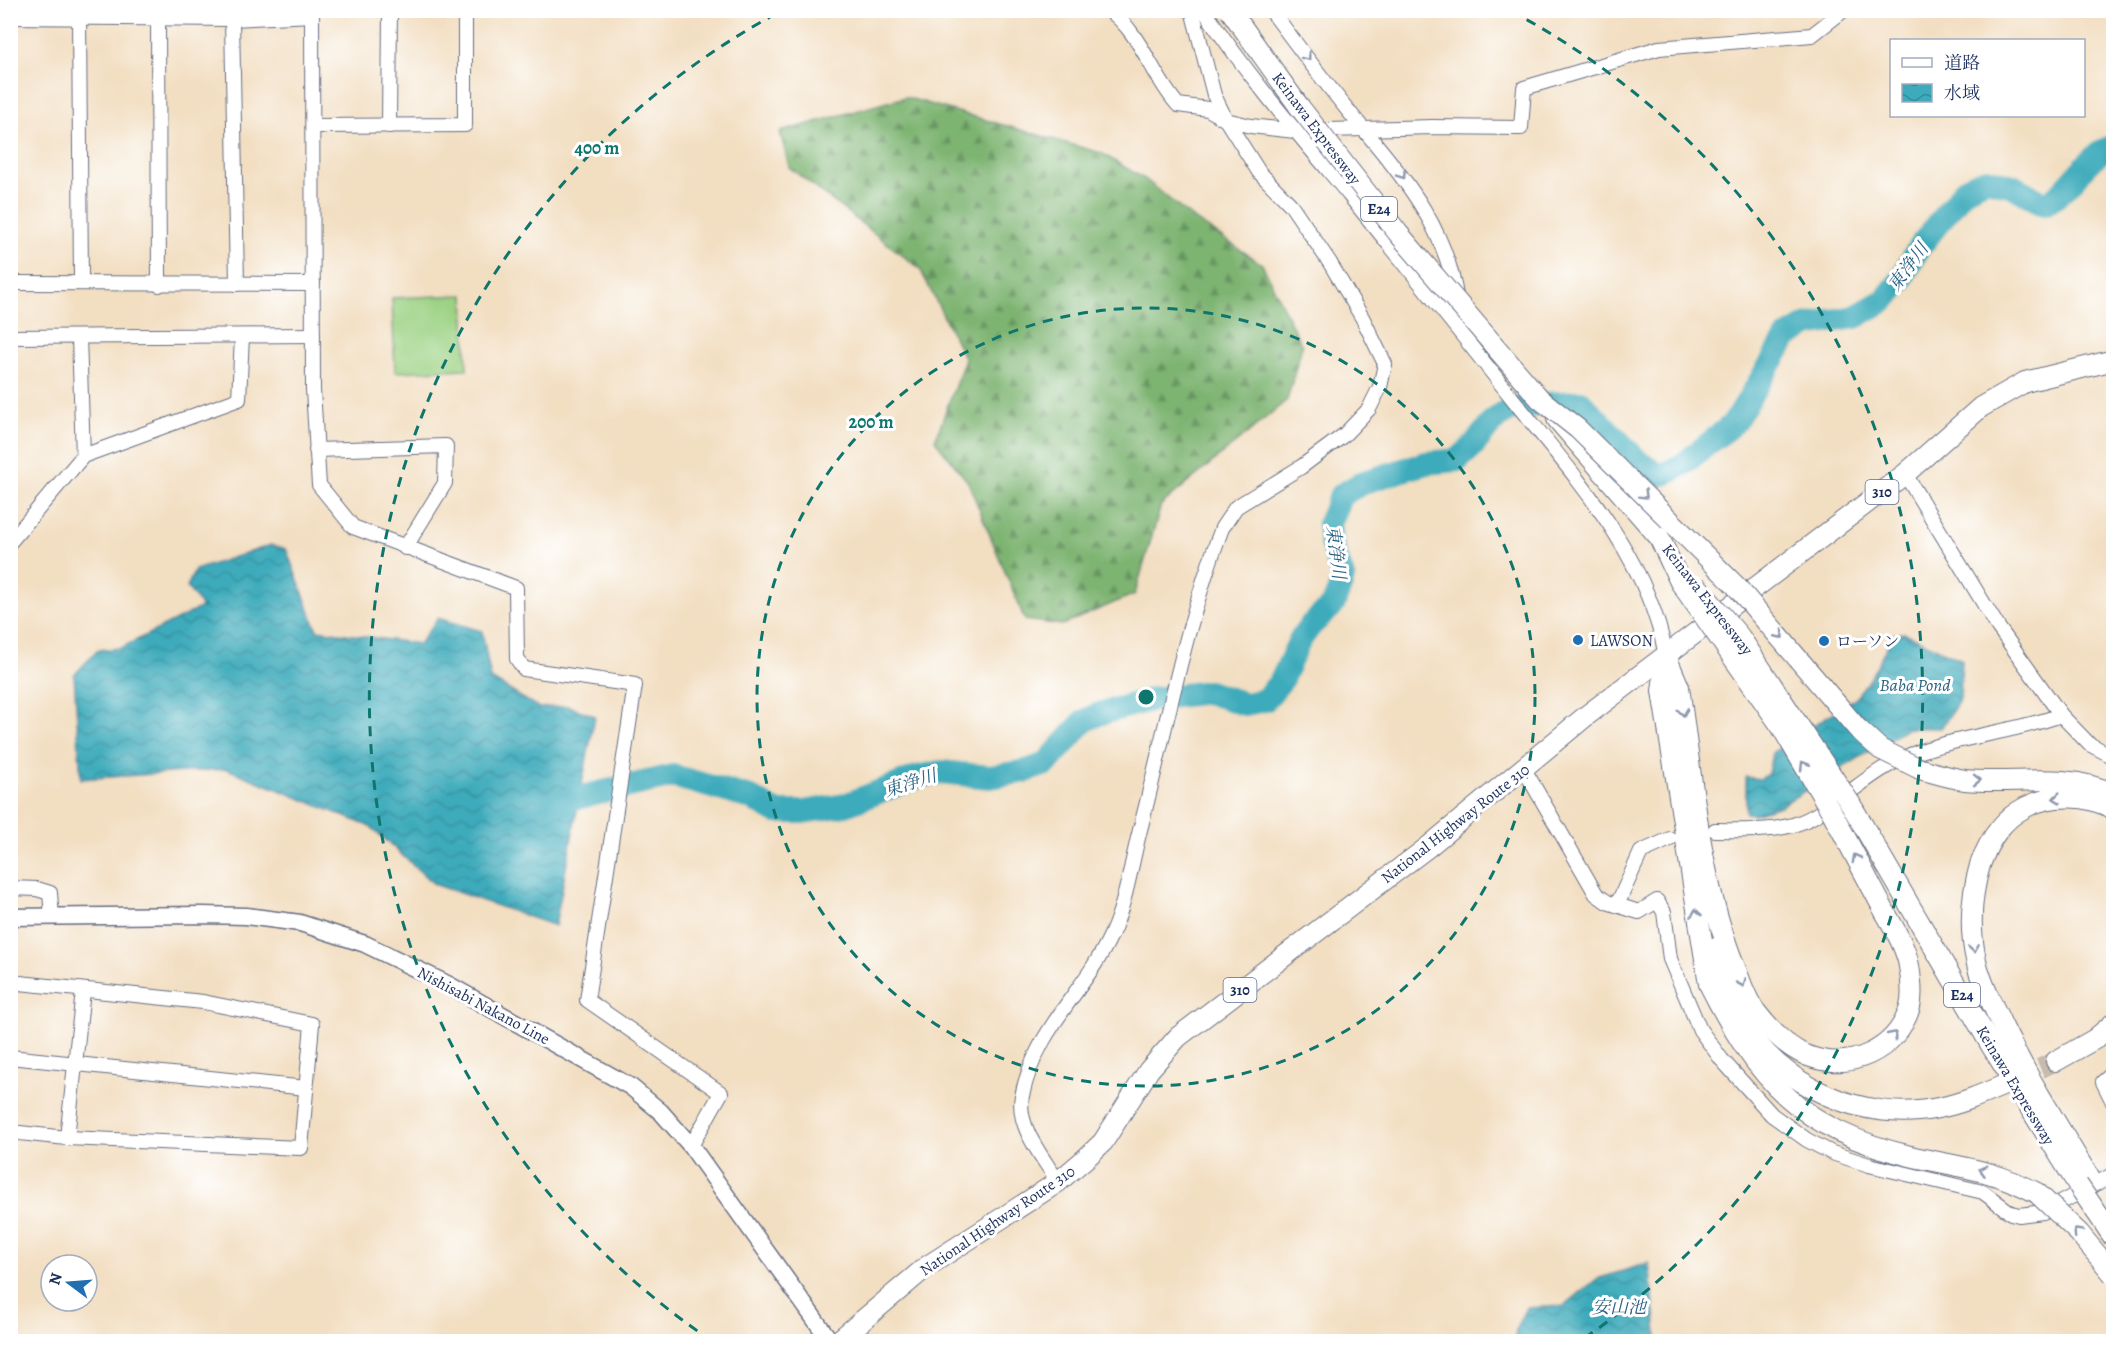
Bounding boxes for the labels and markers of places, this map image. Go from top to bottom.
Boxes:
place label: LAWSON [1590,630,1653,652]
place label: ローソン [1836,631,1899,653]
marker: LAWSON [1571,633,1585,647]
marker: ローソン [1817,634,1831,648]
centre of rings [1136,687,1156,707]

